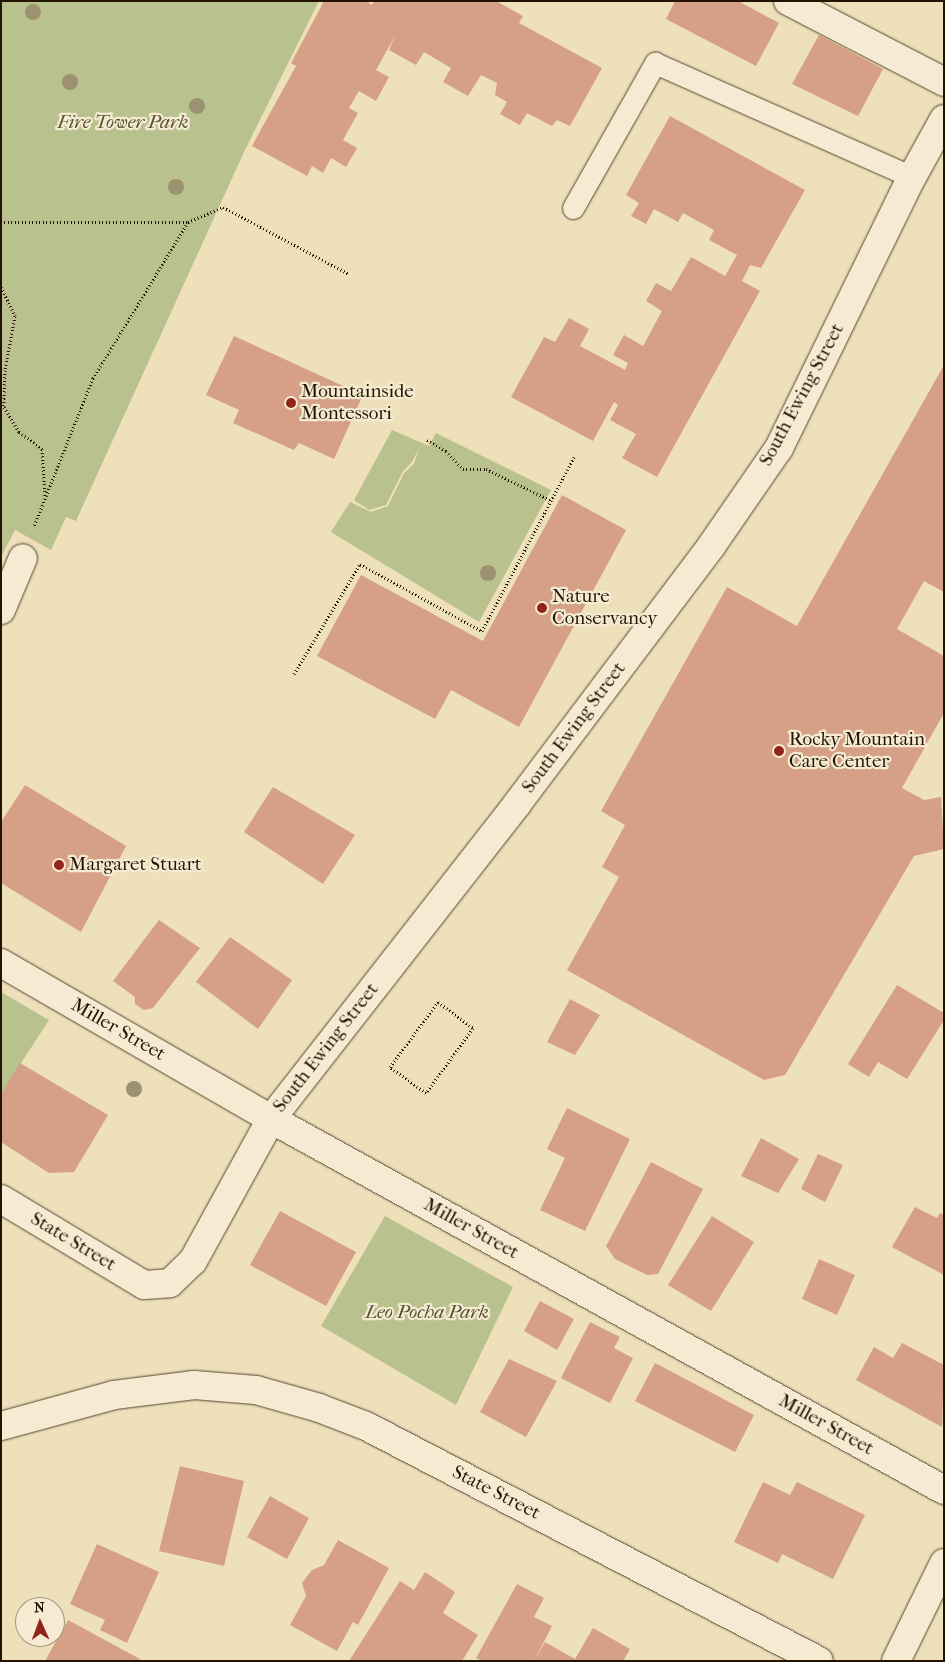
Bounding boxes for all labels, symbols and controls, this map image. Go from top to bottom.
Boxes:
park label: Fire Tower Park [58,112,188,134]
street label: South Ewing Street [755,320,849,470]
place label: Mountainside Montessori [301,381,414,425]
marker: Mountainside Montessori [285,397,297,409]
place label: Nature Conservancy [552,586,657,630]
marker: Nature Conservancy [536,602,548,614]
street label: South Ewing Street [517,658,631,798]
place label: Rocky Mountain Care Center [789,729,925,773]
marker: Rocky Mountain Care Center [773,745,785,757]
place label: Margaret Stuart [69,854,201,876]
marker: Margaret Stuart [53,859,65,871]
street label: South Ewing Street [268,979,384,1117]
street label: Miller Street [67,994,169,1066]
street label: Miller Street [420,1194,522,1264]
street label: State Street [26,1208,120,1276]
park label: Leo Pocha Park [365,1302,489,1324]
street label: Miller Street [775,1390,877,1460]
street label: State Street [448,1461,544,1525]
north arrow [15,1597,65,1647]
text: N [34,1599,45,1616]

